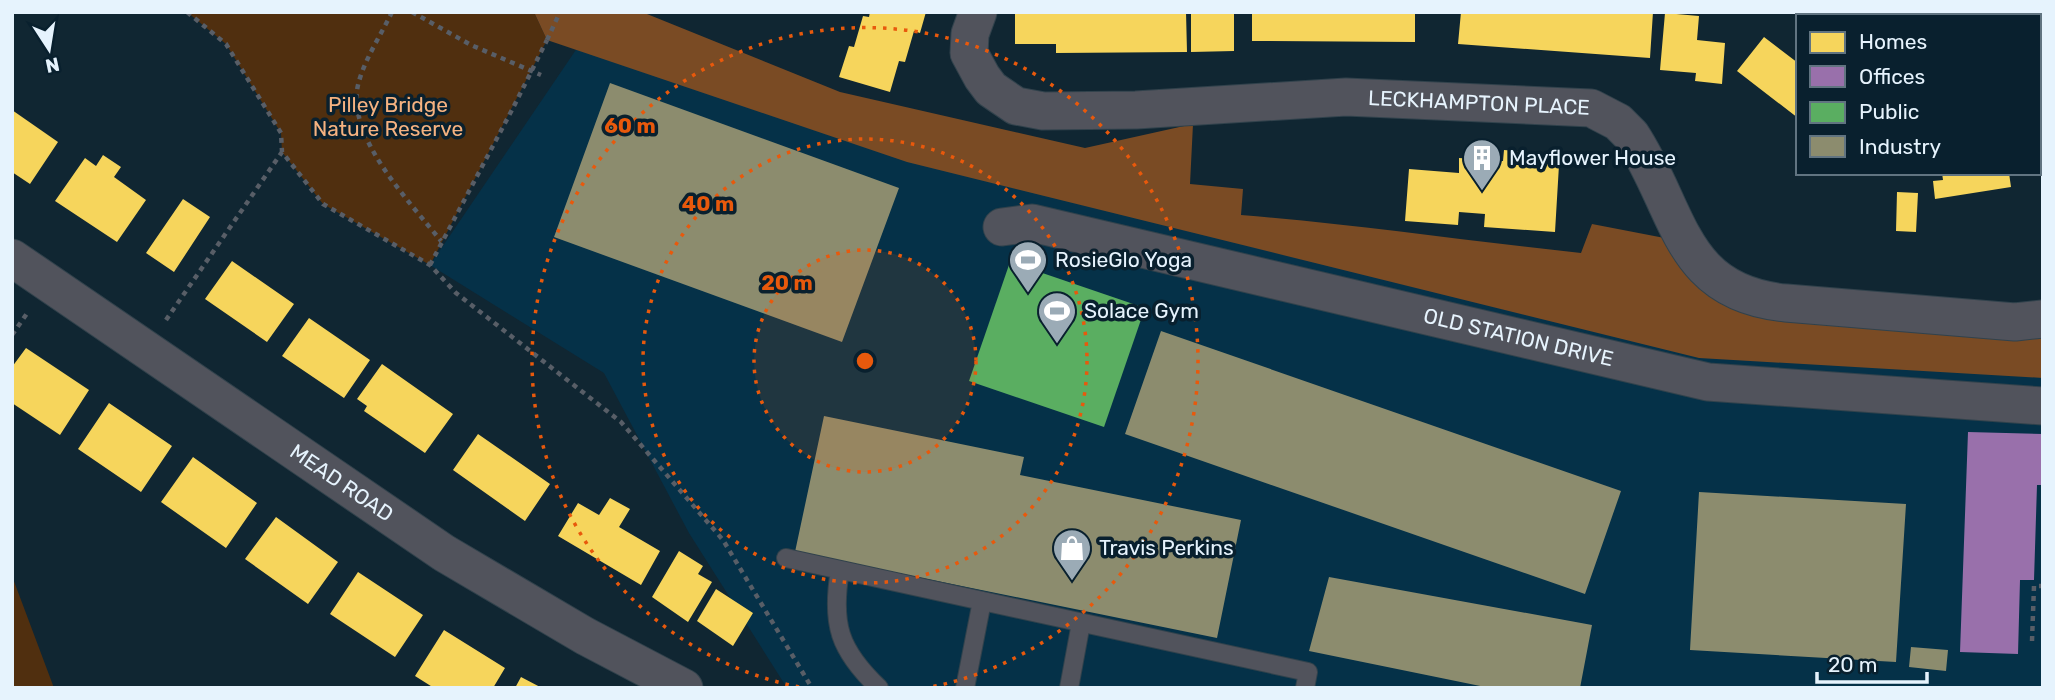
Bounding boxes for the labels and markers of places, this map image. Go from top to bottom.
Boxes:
building icon: Mayflower House [1461,137,1503,192]
place label: Mayflower House [1509,145,1676,170]
sports icon: RosieGlo Yoga [1007,239,1049,294]
place label: RosieGlo Yoga [1055,247,1192,272]
sports icon: Solace Gym [1036,290,1078,345]
place label: Solace Gym [1084,298,1199,323]
centre of rings [853,349,877,373]
shop icon: Travis Perkins [1051,527,1093,582]
place label: Travis Perkins [1099,535,1234,560]

